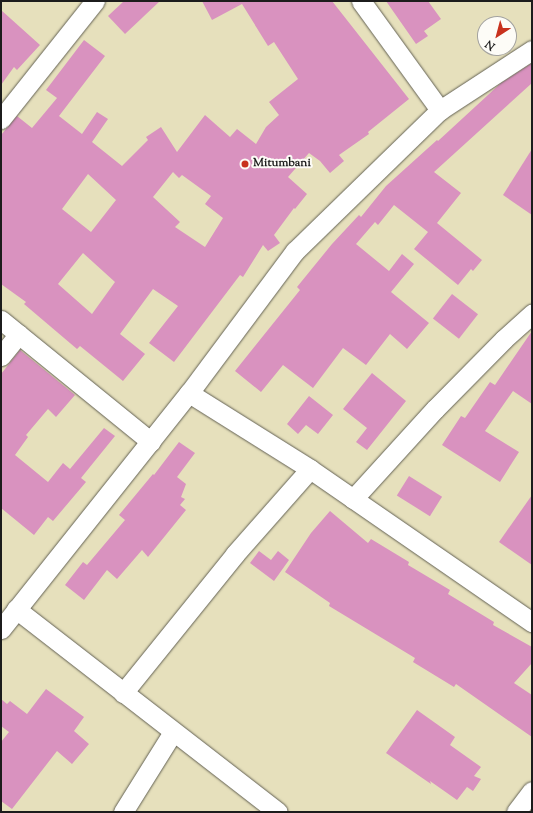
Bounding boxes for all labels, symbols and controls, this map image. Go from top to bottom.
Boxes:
north arrow [477,16,517,56]
text: N [482,36,499,54]
place label: Mitumbani [253,157,311,171]
marker: Mitumbani [240,159,250,169]

